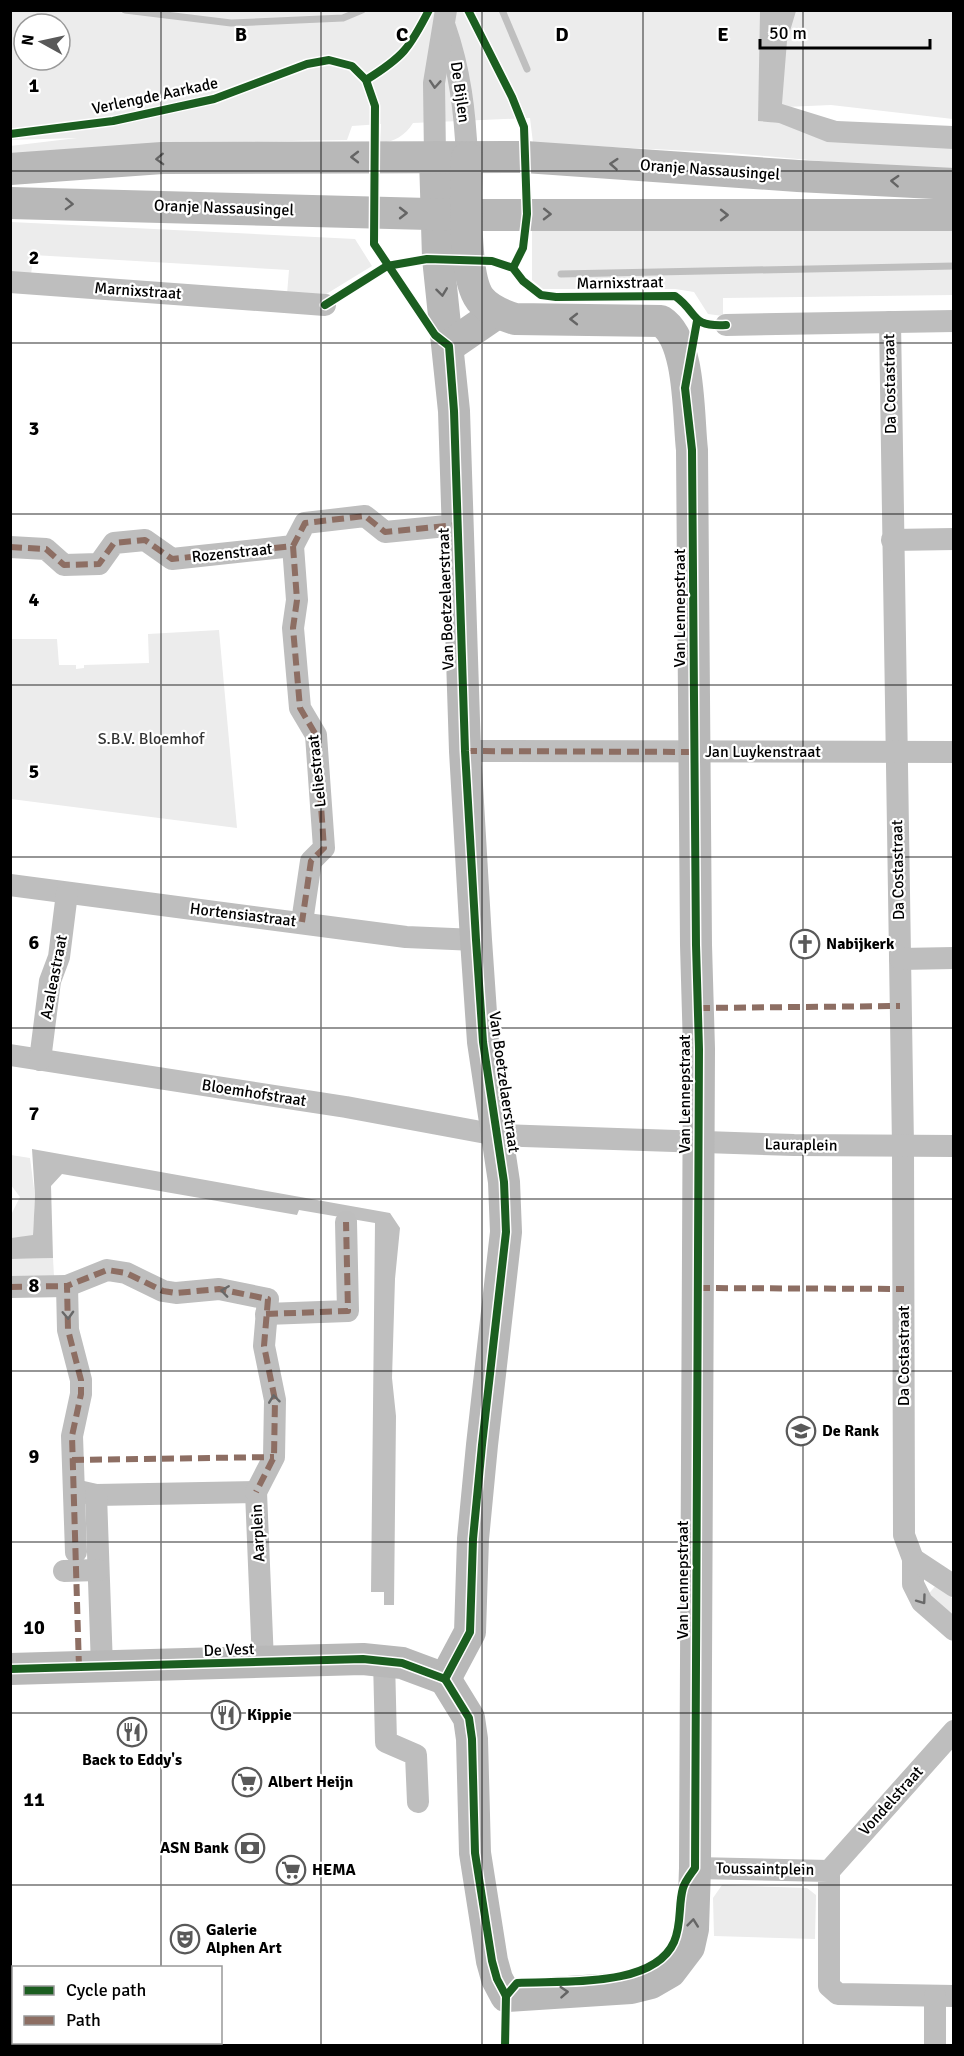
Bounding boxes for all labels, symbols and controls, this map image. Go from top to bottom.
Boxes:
north arrow [12,12,72,72]
scale bar [760,12,930,50]
text: B [235,22,247,47]
text: C [396,22,408,47]
text: D [555,22,569,47]
text: E [717,22,729,47]
text: 50 m [769,22,807,44]
text: N [17,33,39,47]
street label: De Bijlen [446,60,474,124]
text: 1 [29,73,40,98]
street label: Verlengde Aarkade [90,73,220,119]
one-way arrow [428,80,441,89]
one-way arrow [351,151,360,163]
one-way arrow [156,152,165,165]
street label: Oranje Nassausingel [639,155,781,185]
one-way arrow [610,158,619,171]
one-way arrow [891,175,900,188]
street label: Oranje Nassausingel [154,196,295,220]
one-way arrow [64,197,73,210]
one-way arrow [398,207,407,219]
one-way arrow [543,208,552,220]
one-way arrow [719,209,728,221]
text: 2 [29,245,39,270]
street label: Marnixstraat [576,272,664,294]
street label: Marnixstraat [94,278,183,304]
one-way arrow [436,288,448,297]
one-way arrow [570,313,579,325]
street label: Da Costastraat [879,333,901,434]
text: 3 [29,416,39,441]
street label: Van Boetzelaerstraat [434,527,458,670]
street label: Rozenstraat [191,539,274,567]
street label: Van Lennepstraat [670,548,690,667]
text: 4 [29,587,40,612]
park label: S.B.V. Bloemhof [98,729,205,749]
street label: Leliestraat [303,733,331,808]
street label: Jan Luykenstraat [705,742,821,762]
text: 5 [29,759,39,784]
street label: Da Costastraat [887,819,909,920]
street label: Hortensiastraat [189,899,298,931]
church icon: Nabijkerk [789,928,821,960]
text: 6 [29,930,40,955]
street label: Azaleastraat [36,933,72,1021]
place label: Nabijkerk [826,934,895,954]
street label: Van Boetzelaerstraat [484,1010,524,1154]
street label: Van Lennepstraat [675,1034,695,1153]
street label: Bloemhofstraat [200,1075,308,1111]
text: 7 [29,1101,40,1126]
street label: Lauraplein [764,1134,838,1156]
text: 8 [29,1273,40,1298]
one-way arrow [220,1286,230,1298]
street label: Da Costastraat [894,1305,914,1406]
one-way arrow [62,1311,74,1320]
one-way arrow [268,1394,281,1404]
school or university icon: De Rank [785,1415,817,1447]
place label: De Rank [822,1421,880,1441]
text: 9 [29,1444,40,1469]
street label: Aarplein [246,1504,270,1562]
street label: Van Lennepstraat [673,1520,693,1639]
one-way arrow [915,1593,926,1604]
text: 10 [23,1615,45,1640]
street label: De Vest [203,1639,255,1661]
restaurant icon: Kippie [210,1699,242,1731]
place label: Kippie [247,1705,292,1725]
restaurant icon: Back to Eddy's [116,1716,148,1748]
place label: Back to Eddy's [82,1750,182,1770]
street label: Vondelstraat [855,1762,928,1840]
supermarket icon: Albert Heijn [231,1766,263,1798]
place label: Albert Heijn [268,1772,354,1792]
text: 11 [23,1787,45,1812]
bank icon: ASN Bank [234,1832,266,1864]
place label: ASN Bank [160,1838,230,1858]
supermarket icon: HEMA [275,1854,307,1886]
street label: Toussaintplein [716,1858,814,1880]
place label: HEMA [312,1860,356,1880]
one-way arrow [686,1919,699,1928]
place label: Galerie Alphen Art [206,1920,282,1958]
theatre icon: Galerie Alphen Art [169,1923,201,1955]
legend [12,1966,222,2044]
text: Cycle path [66,1979,146,2001]
one-way arrow [560,1985,569,1998]
text: Path [66,2009,101,2031]

